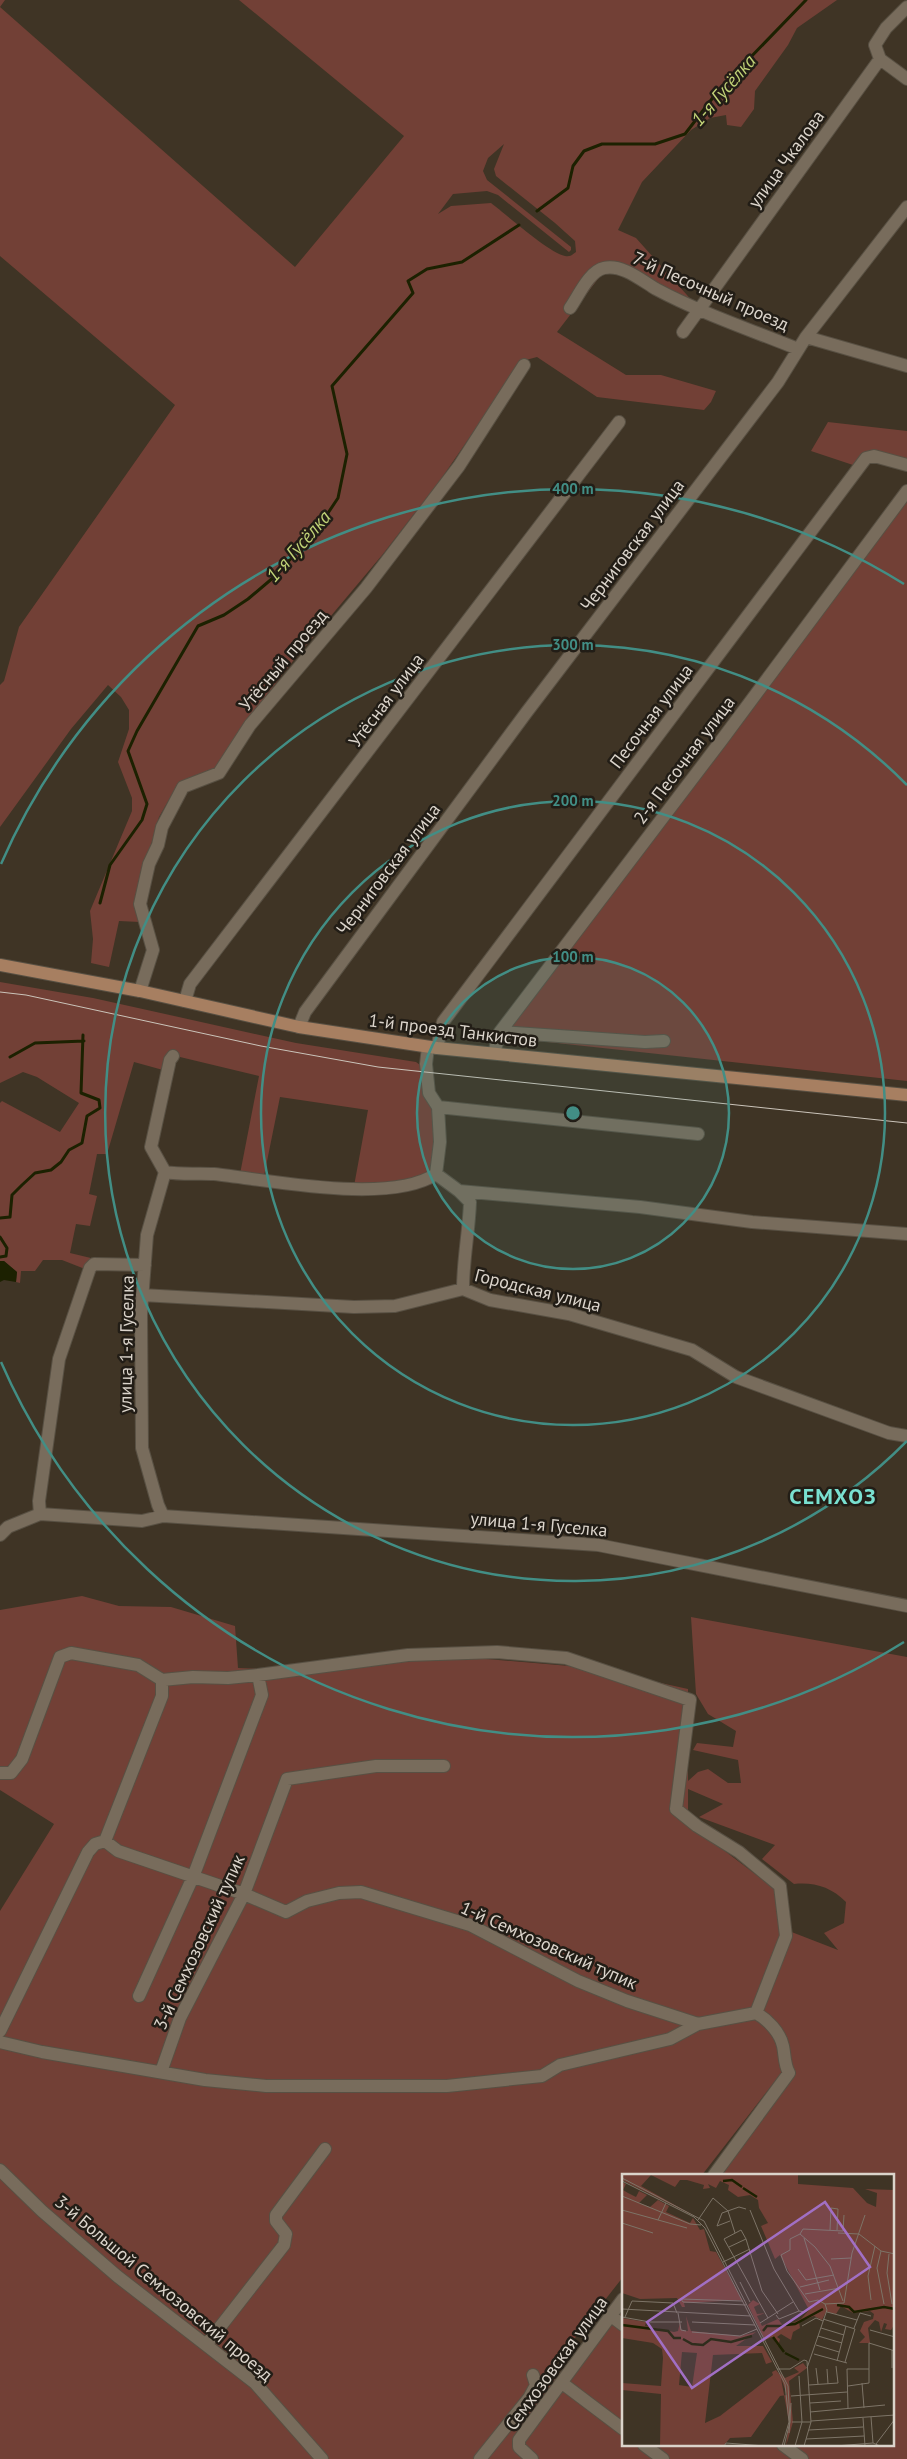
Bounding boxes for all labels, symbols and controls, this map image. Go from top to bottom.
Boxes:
water label: 1-я Гусёлка [685,49,761,131]
street label: улица Чкалова [743,105,829,213]
street label: 7-й Песочный проезд [629,246,793,336]
street label: Черниговская улица [575,475,689,615]
text: 400 m [552,479,594,498]
water label: 1-я Гусёлка [260,505,336,587]
street label: Утёсный проезд [234,604,332,716]
text: 300 m [552,635,594,654]
street label: Утёсная улица [343,649,429,751]
street label: Песочная улица [604,659,698,773]
street label: 2-я Песочная улица [628,691,740,829]
text: 200 m [552,791,594,810]
street label: Черниговская улица [331,799,445,939]
text: 100 m [552,947,594,966]
street label: 1-й проезд Танкистов [368,1008,539,1052]
centre of rings [564,1104,582,1122]
street label: Городская улица [472,1263,604,1317]
street label: улица 1-я Гуселка [113,1275,139,1413]
district label: СЕМХОЗ [789,1482,877,1510]
street label: улица 1-я Гуселка [469,1507,609,1541]
street label: 3-й Семхозовский тупик [148,1850,250,2033]
street label: 1-й Семхозовский тупик [457,1896,641,1994]
inset map [622,2174,894,2446]
street label: 3-й Большой Семхозовский проезд [50,2190,278,2386]
street label: Семхозовская улица [500,2291,612,2435]

